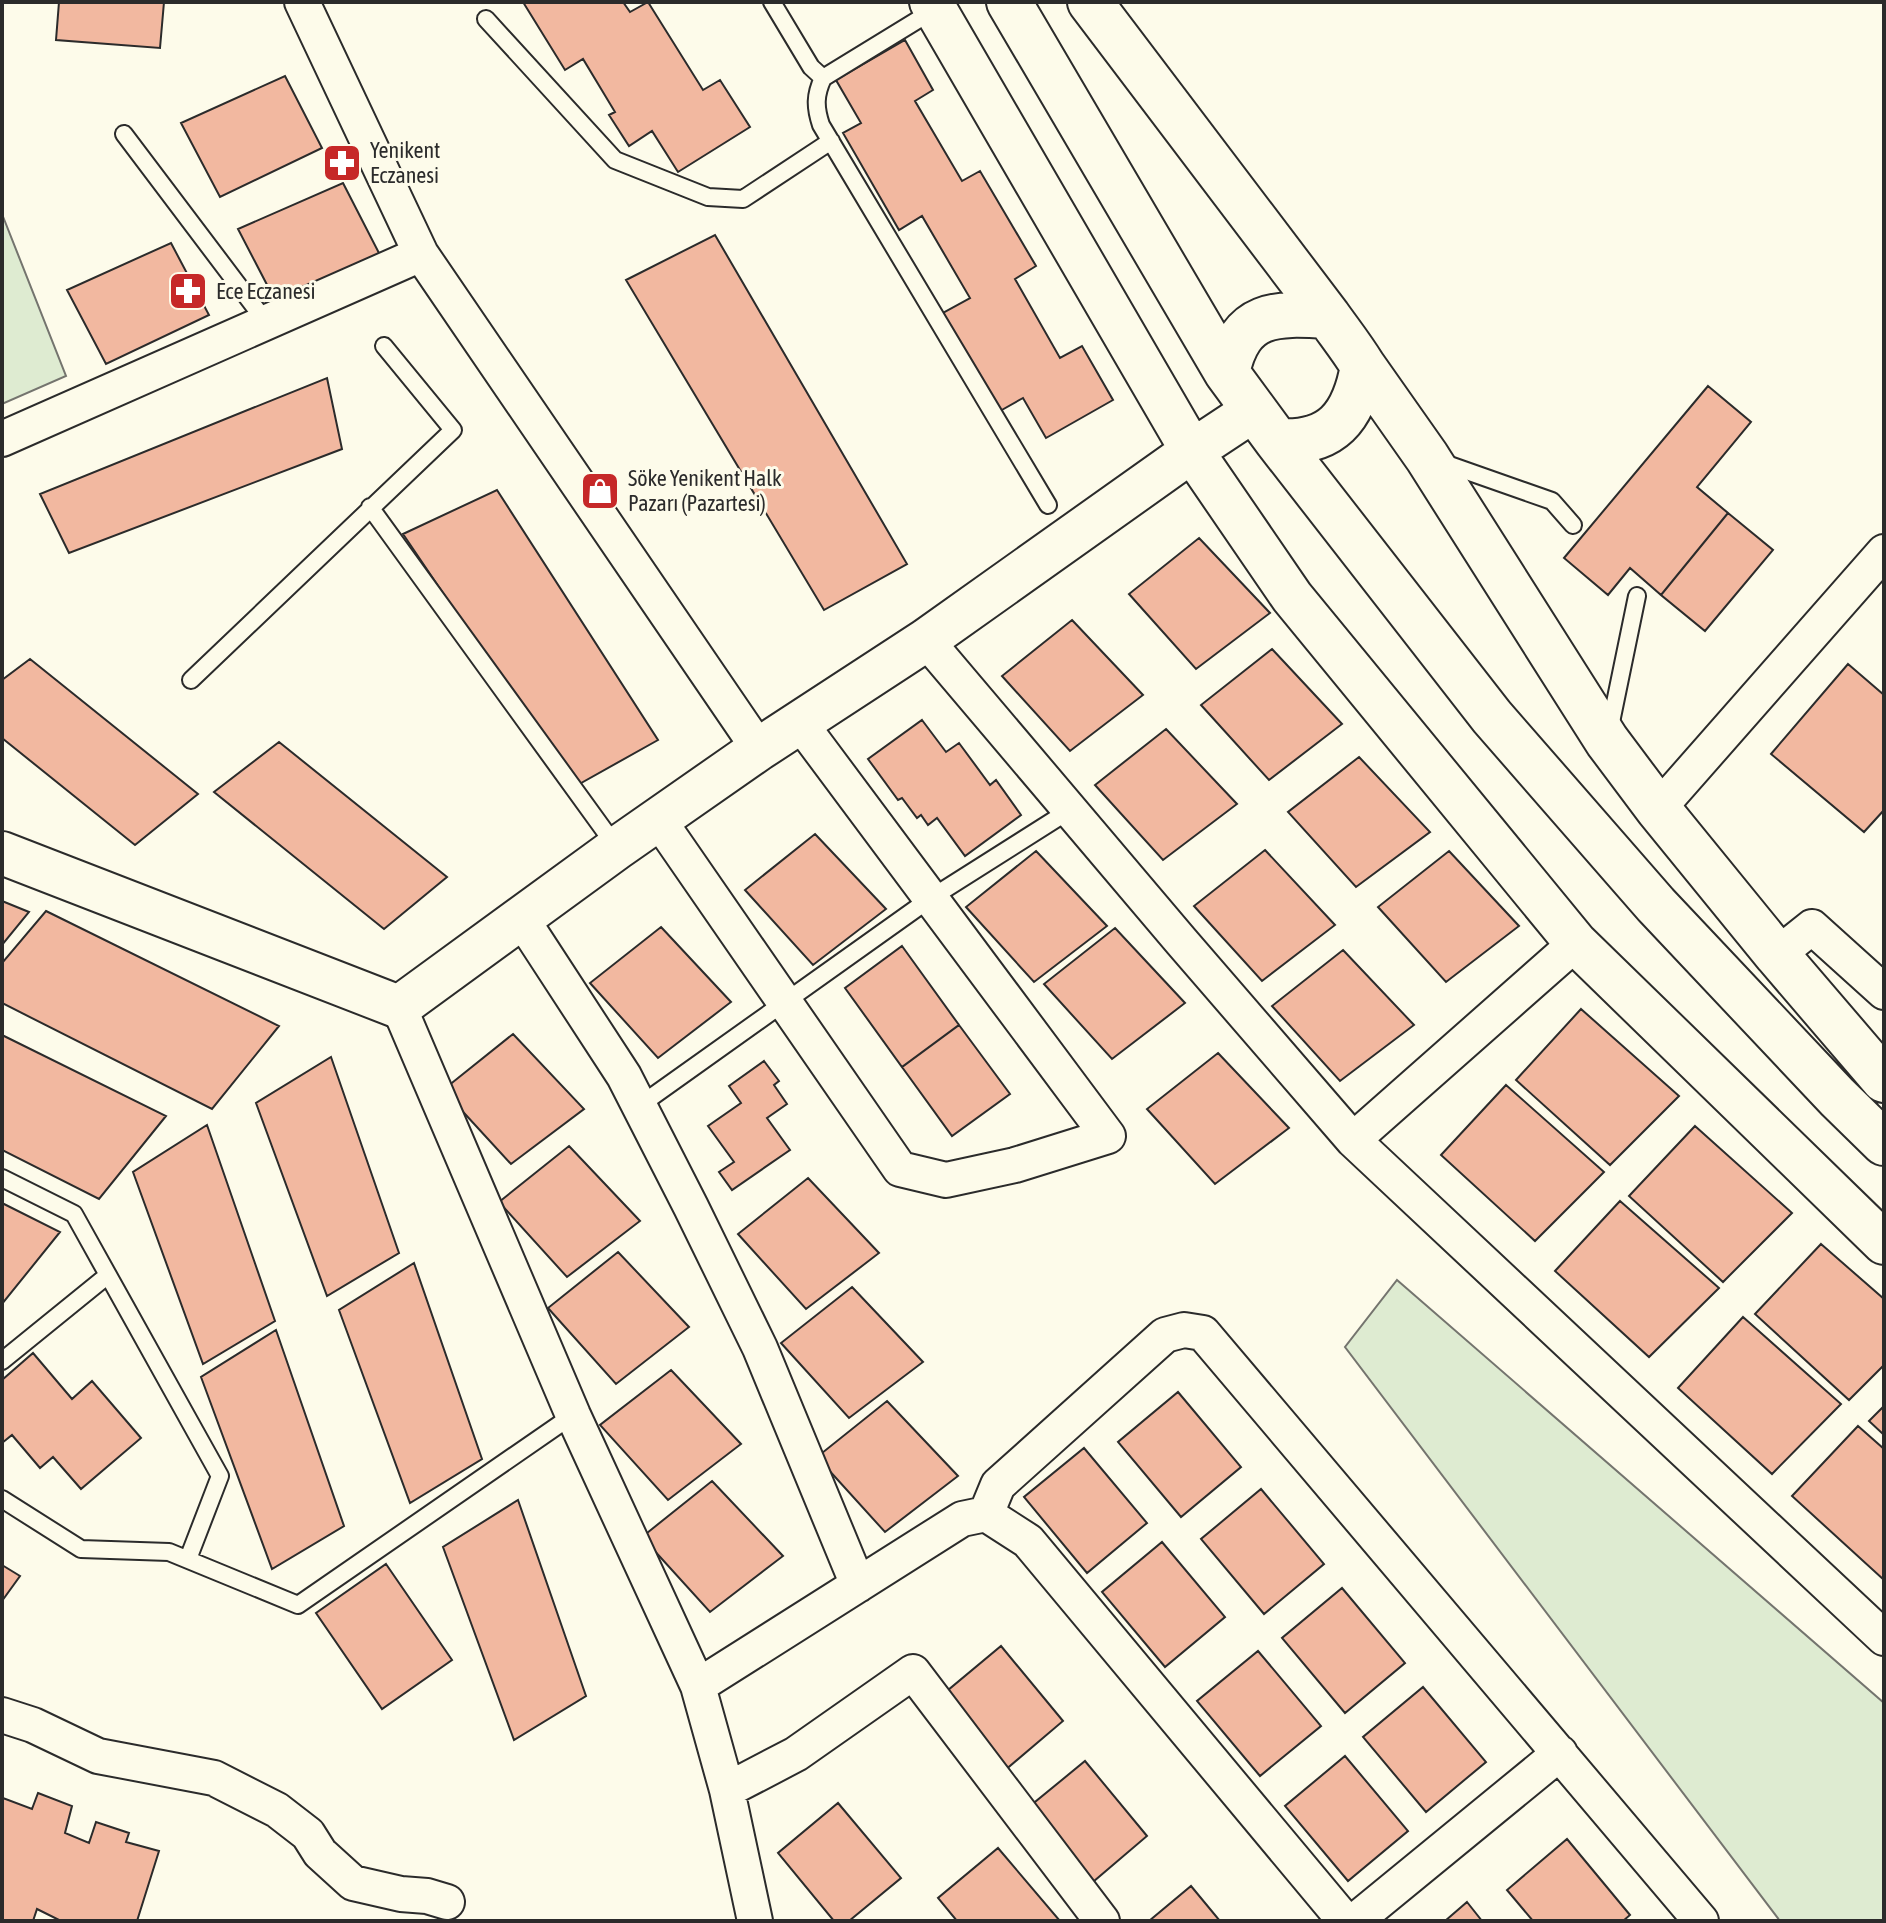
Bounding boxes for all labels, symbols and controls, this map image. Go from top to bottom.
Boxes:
place label: Yenikent Eczanesi [370,137,440,188]
pharmacy icon: Yenikent Eczanesi [321,142,363,184]
pharmacy icon: Ece Eczanesi [167,270,209,312]
place label: Ece Eczanesi [216,278,316,304]
place label: Söke Yenikent Halk Pazarı (Pazartesi) [628,465,782,516]
shop icon: Söke Yenikent Halk Pazarı (Pazartesi) [579,470,621,512]

